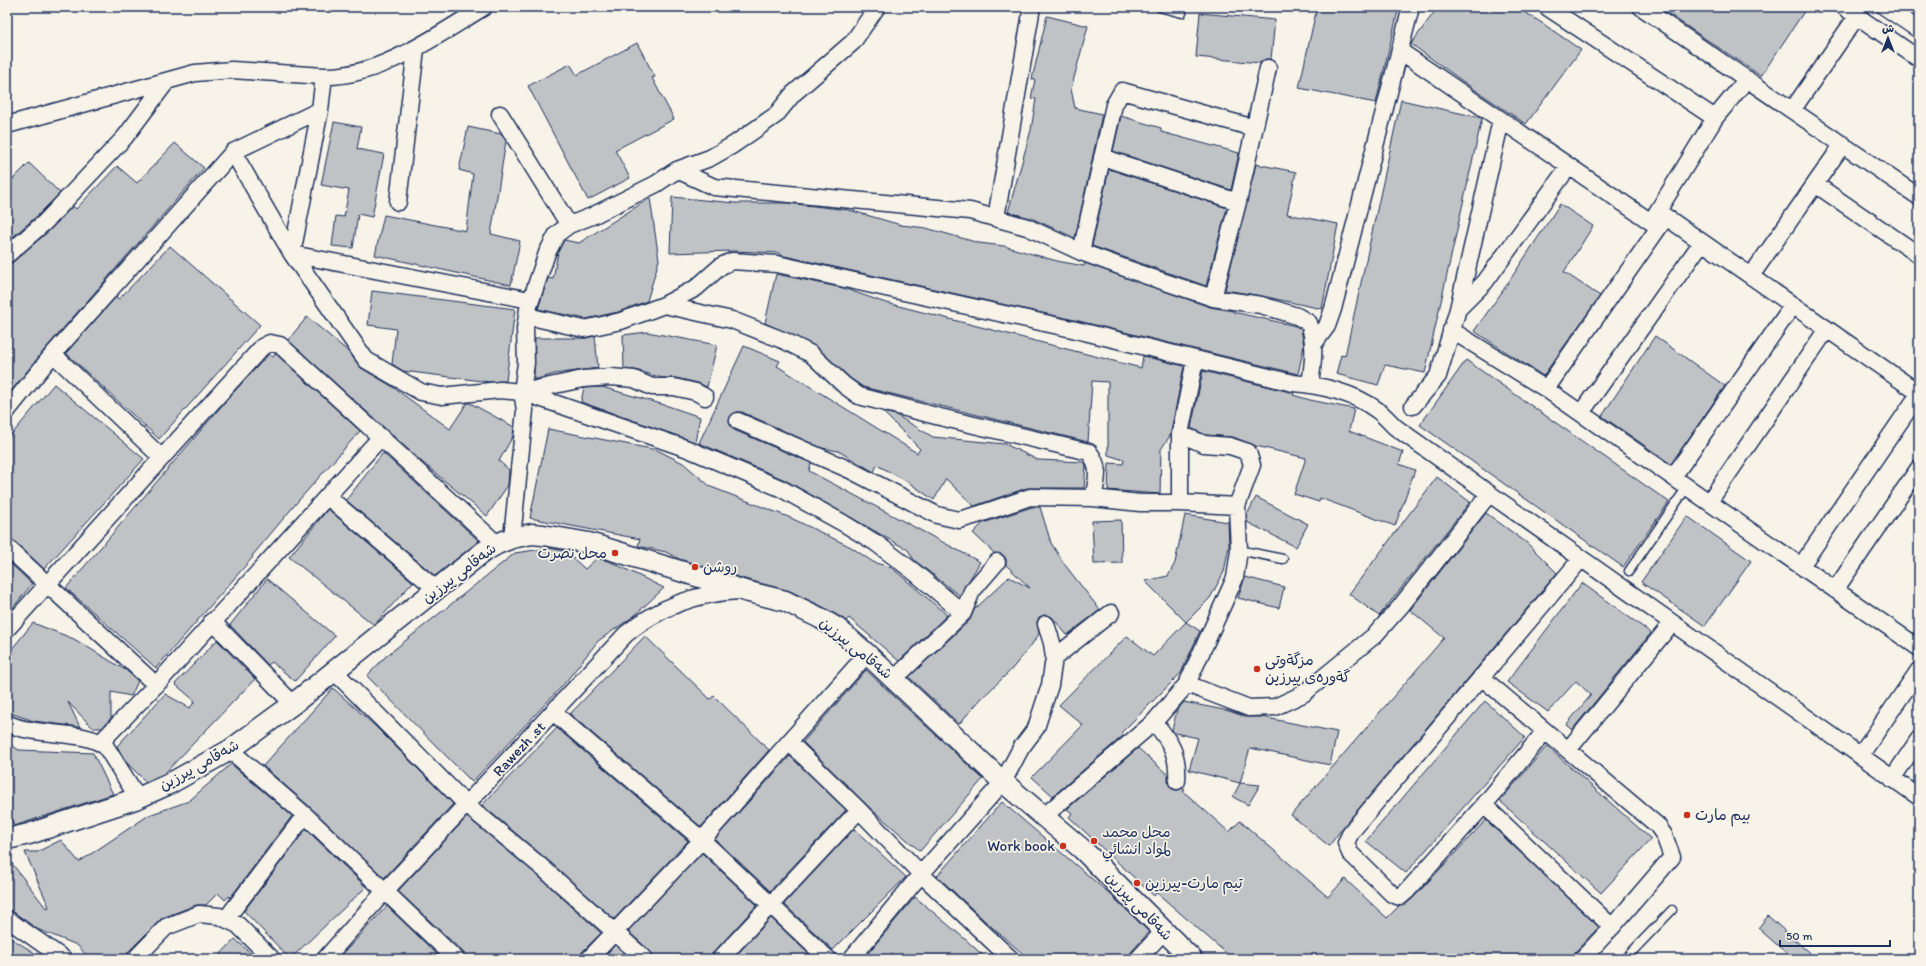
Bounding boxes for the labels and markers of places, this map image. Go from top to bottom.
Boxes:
place label: محل نصرت [537,544,607,562]
marker: محل نصرت [610,548,620,558]
place label: روشن [703,558,737,576]
marker: روشن [690,562,700,572]
place label: مزگةوتی گةورەی پیرزین [1265,651,1351,687]
marker: مزگةوتی گةورەی پیرزین [1252,664,1262,674]
place label: بیم مارت [1695,806,1751,827]
marker: بیم مارت [1682,810,1692,820]
place label: محل محمد لمواد انشائي [1102,823,1171,862]
marker: محل محمد لمواد انشائي [1089,836,1099,846]
place label: Work book [987,837,1055,855]
marker: Work book [1058,841,1068,851]
place label: تیم مارت-پیرزین [1145,874,1243,895]
marker: تیم مارت-پیرزین [1132,878,1142,888]

